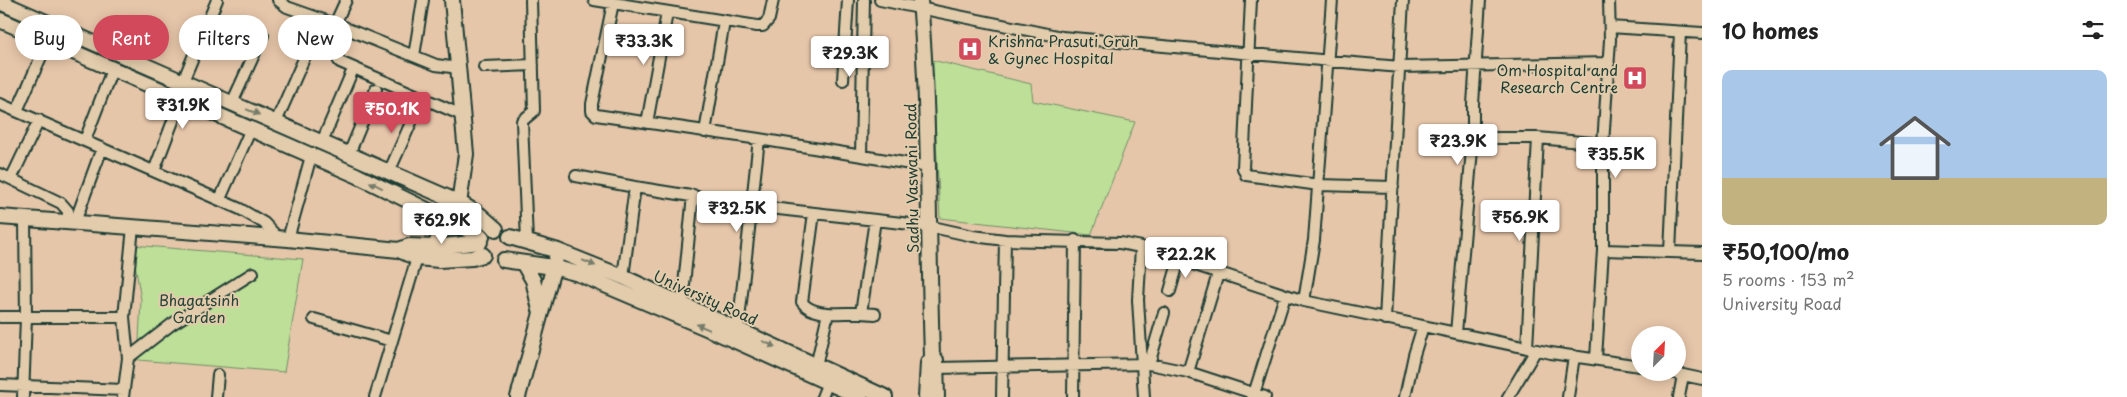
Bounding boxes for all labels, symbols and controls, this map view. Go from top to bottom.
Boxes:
text: 10 homes [1722,14,1819,46]
chip: Buy [15,15,83,60]
chip: Rent [93,15,169,60]
chip: Filters [179,15,268,60]
chip: New [278,15,352,60]
icon: filters [2079,16,2107,44]
pin: ₹33.3K [603,23,685,66]
text: ₹33.3K [615,28,673,52]
place label: Krishna Prasuti Gruh & Gynec Hospital [988,29,1138,69]
pin: ₹29.3K [809,36,891,78]
hospital icon: Krishna Prasuti Gruh & Gynec Hospital [957,36,983,62]
text: ₹29.3K [822,40,878,64]
place label: Om Hospital and Research Centre [1497,58,1618,98]
hospital icon: Om Hospital and Research Centre [1622,65,1648,91]
pin: ₹31.9K [142,88,224,130]
text: ₹31.9K [156,92,210,116]
pin: ₹50.1K [351,92,433,134]
text: ₹50.1K [364,96,420,120]
street label: Sadhu Vaswani Road [898,103,924,253]
icon: home [1870,103,1960,193]
one-way arrow [246,109,260,117]
pin: ₹23.9K [1417,124,1499,166]
text: ₹23.9K [1429,128,1487,152]
pin: ₹35.5K [1575,136,1657,179]
text: ₹35.5K [1587,141,1645,165]
one-way arrow [369,181,383,189]
pin: ₹32.5K [696,190,778,233]
text: ₹32.5K [708,195,766,219]
pin: ₹56.9K [1479,200,1561,242]
pin: ₹62.9K [401,202,483,245]
text: ₹56.9K [1492,204,1548,228]
text: ₹62.9K [413,207,471,231]
text: ₹50,100/mo [1722,235,1849,267]
pin: ₹22.2K [1145,236,1227,279]
text: ₹22.2K [1156,241,1216,265]
one-way arrow [582,259,597,267]
street label: University Road [650,264,762,330]
text: 5 rooms · 153 m² [1722,267,1855,291]
park label: Bhagatsinh Garden [159,288,239,328]
text: University Road [1722,291,1842,315]
one-way arrow [695,323,710,331]
north arrow [1631,326,1686,381]
map controls [1631,326,1686,381]
one-way arrow [762,340,777,348]

